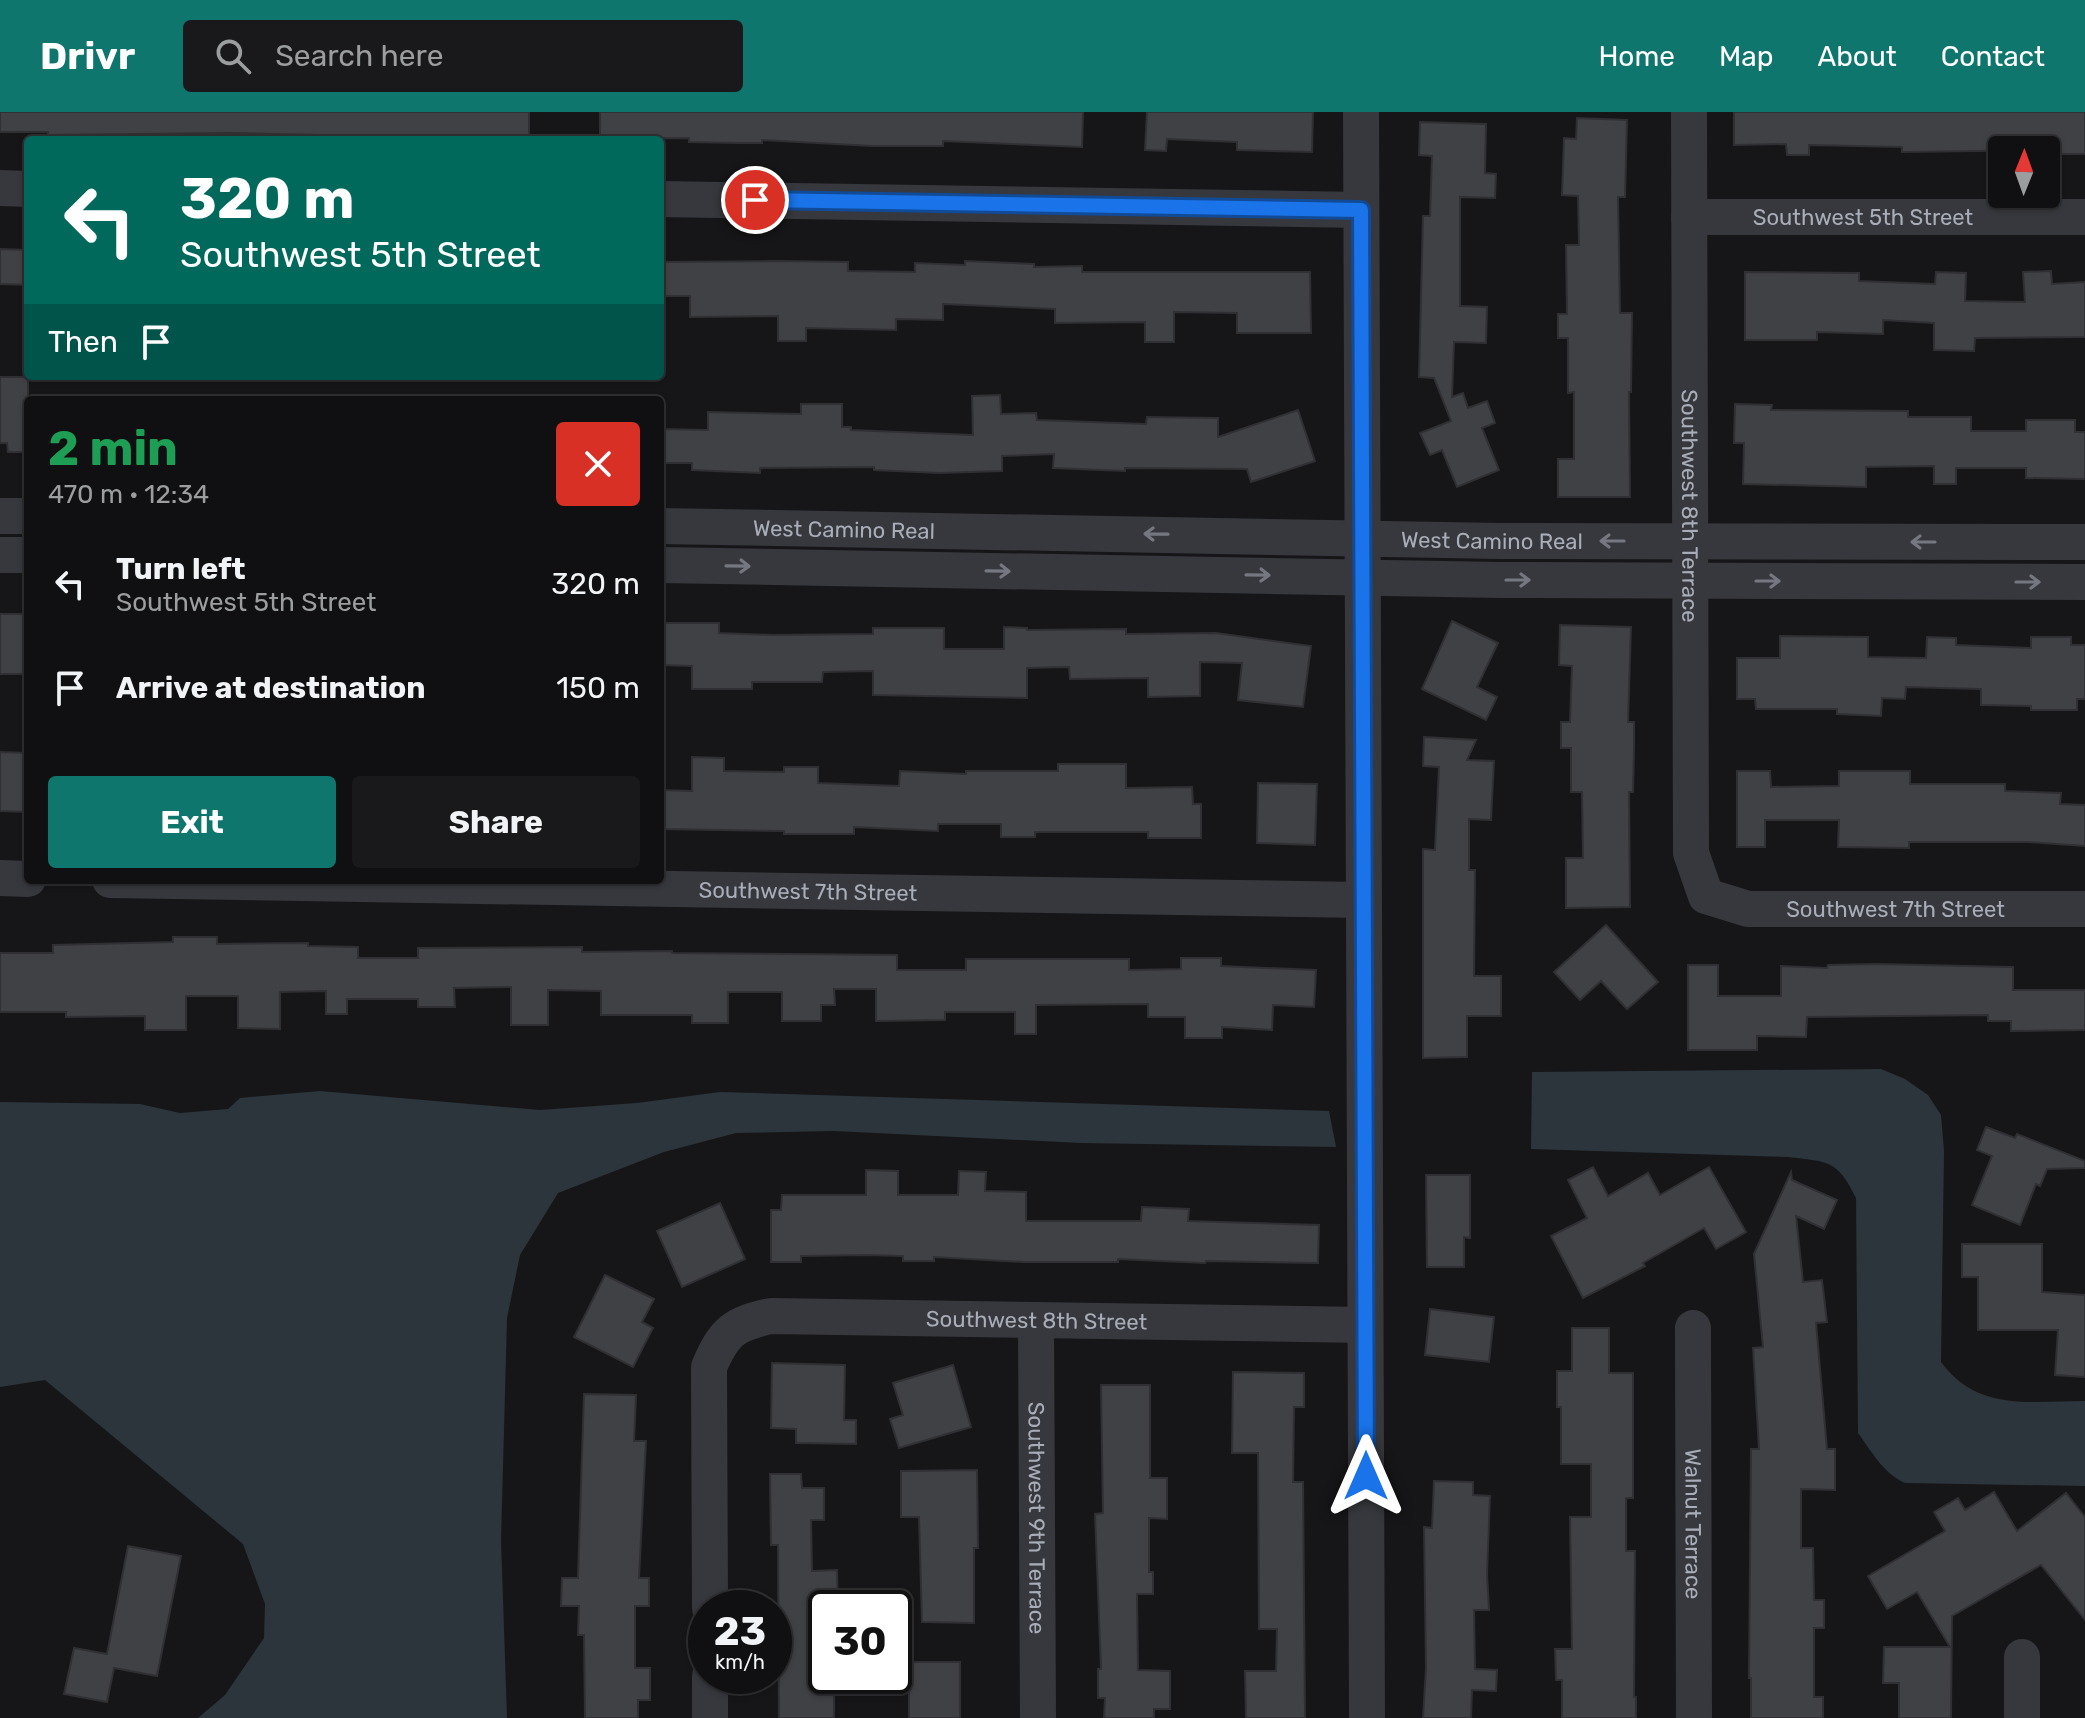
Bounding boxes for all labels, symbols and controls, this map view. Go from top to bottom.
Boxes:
search box [183,20,743,92]
text: Drivr [40,33,135,79]
icon: search [211,34,255,78]
text: Search here [275,38,444,74]
text: Home [1598,40,1675,73]
text: Map [1719,40,1773,73]
text: About [1817,40,1897,73]
text: Contact [1941,40,2045,73]
north arrow [1988,136,2060,208]
map controls [1988,136,2060,208]
text: 320 m [180,166,355,232]
pin [721,166,789,234]
icon: left [48,168,152,272]
icon: arrive [733,178,777,222]
street label: Southwest 5th Street [1753,204,1974,231]
text: Southwest 5th Street [180,233,541,276]
icon: arrive [134,320,178,364]
text: Then [48,324,118,360]
street label: Southwest 8th Terrace [1676,389,1704,623]
text: 2 min [48,420,178,477]
button: close [556,422,640,506]
text: 470 m · 12:34 [48,479,209,510]
street label: West Camino Real [753,514,935,544]
street label: West Camino Real [1401,526,1583,555]
one-way arrow [1143,527,1170,542]
one-way arrow [1599,533,1626,549]
one-way arrow [1910,534,1937,550]
text: Turn left [116,551,246,587]
one-way arrow [724,559,751,574]
icon: left [48,562,92,606]
one-way arrow [984,563,1011,578]
text: 320 m [551,566,640,602]
one-way arrow [1244,567,1271,582]
one-way arrow [1504,573,1531,588]
one-way arrow [1754,573,1781,589]
one-way arrow [2014,574,2041,590]
text: Southwest 5th Street [116,587,376,618]
icon: arrive [48,666,92,710]
text: Arrive at destination [116,670,426,706]
text: 150 m [556,670,640,706]
button: Exit [48,776,336,868]
button: Share [352,776,640,868]
street label: Southwest 7th Street [698,876,918,906]
street label: Southwest 7th Street [1786,896,2005,923]
street label: Southwest 8th Street [926,1305,1148,1335]
street label: Southwest 9th Terrace [1023,1402,1051,1634]
position arrow [1324,1434,1408,1518]
street label: Walnut Terrace [1680,1449,1707,1599]
speed limit sign: 30 [808,1590,912,1694]
text: 23 [714,1608,766,1655]
text: km/h [715,1650,765,1674]

